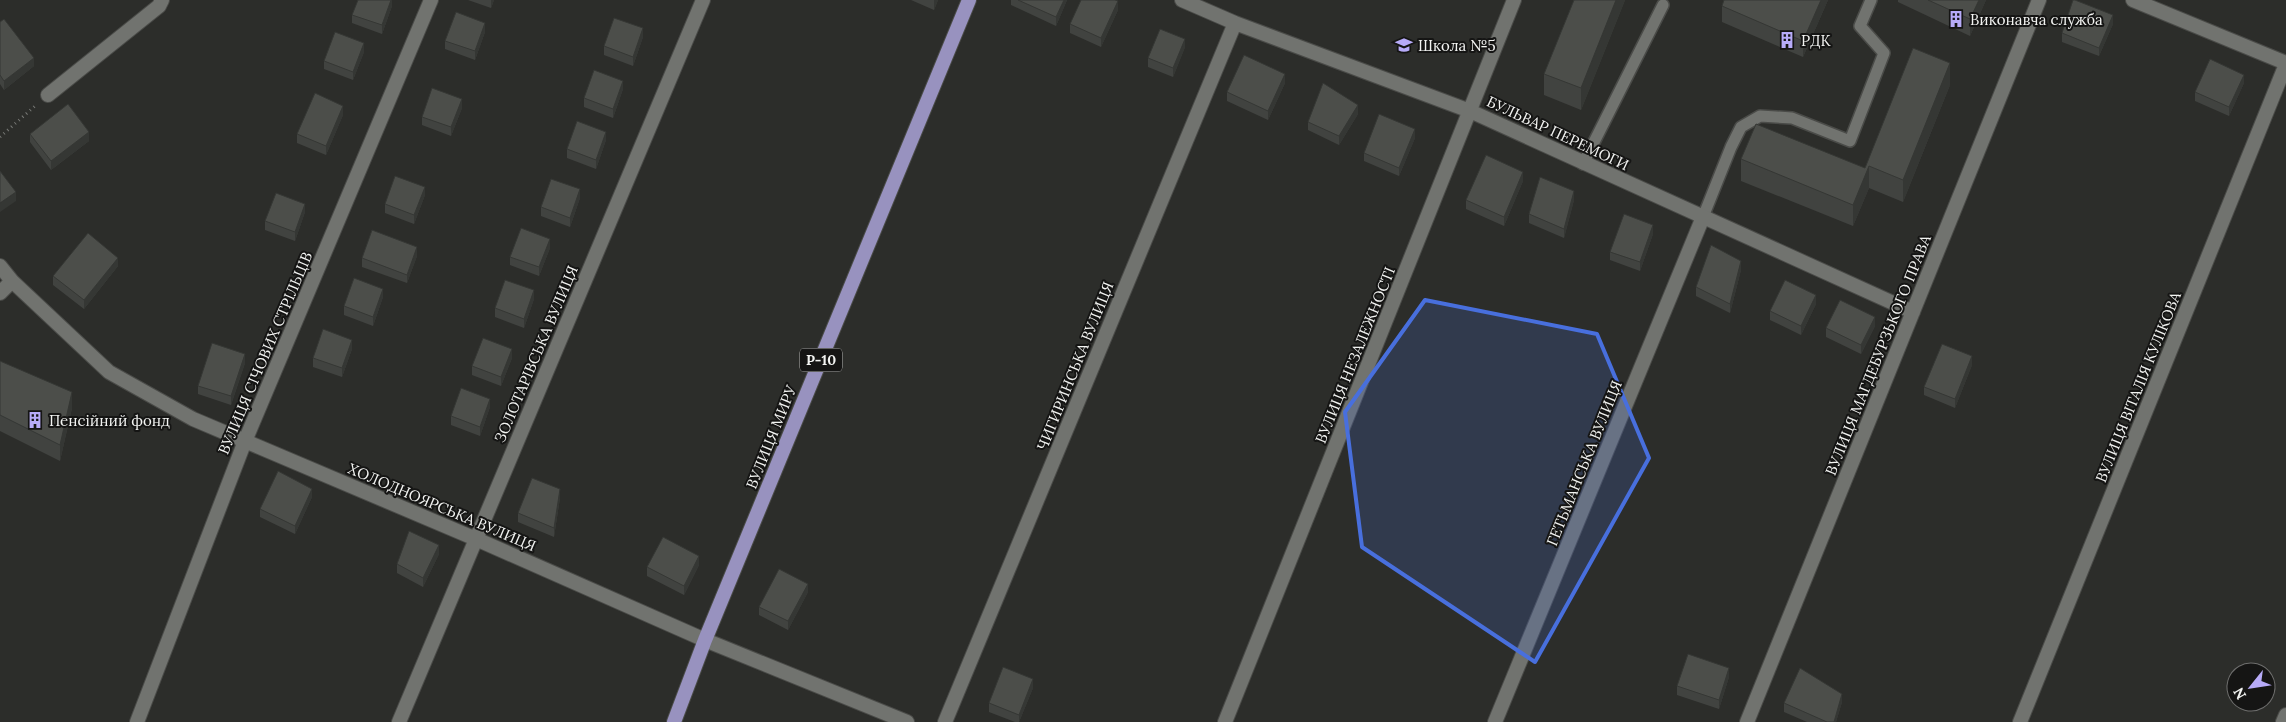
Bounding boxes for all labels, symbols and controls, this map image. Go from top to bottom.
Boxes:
building icon: Виконавча служба [1946,9,1966,29]
place label: Виконавча служба [1970,10,2103,29]
building icon: РДК [1777,30,1797,50]
place label: РДК [1801,31,1831,50]
school or university icon: Школа №5 [1394,35,1414,55]
place label: Школа №5 [1418,36,1496,55]
street label: БУЛЬВАР ПЕРЕМОГИ [1484,92,1632,174]
street label: ВУЛИЦЯ МАГДЕБУРЗЬКОГО ПРАВА [1821,231,1935,478]
street label: ВУЛИЦЯ СІЧОВИХ СТРІЛЬЦІВ [214,249,316,457]
street label: ЗОЛОТАРІВСЬКА ВУЛИЦЯ [490,263,582,445]
street label: ВУЛИЦЯ НЕЗАЛЕЖНОСТІ [1311,264,1399,446]
street label: ЧИГИРИНСЬКА ВУЛИЦЯ [1032,279,1118,453]
street label: ВУЛИЦЯ ВІТАЛІЯ КУЛІКОВА [2091,288,2185,485]
road number: Р-10 [800,348,842,372]
street label: ГЕТЬМАНСЬКА ВУЛИЦЯ [1542,378,1626,548]
street label: ВУЛИЦЯ МИРУ [742,382,801,492]
building icon: Пенсійний фонд [25,410,45,430]
place label: Пенсійний фонд [49,411,170,430]
street label: ХОЛОДНОЯРСЬКА ВУЛИЦЯ [345,459,539,555]
north arrow [2226,662,2276,712]
text: N [2229,684,2250,703]

